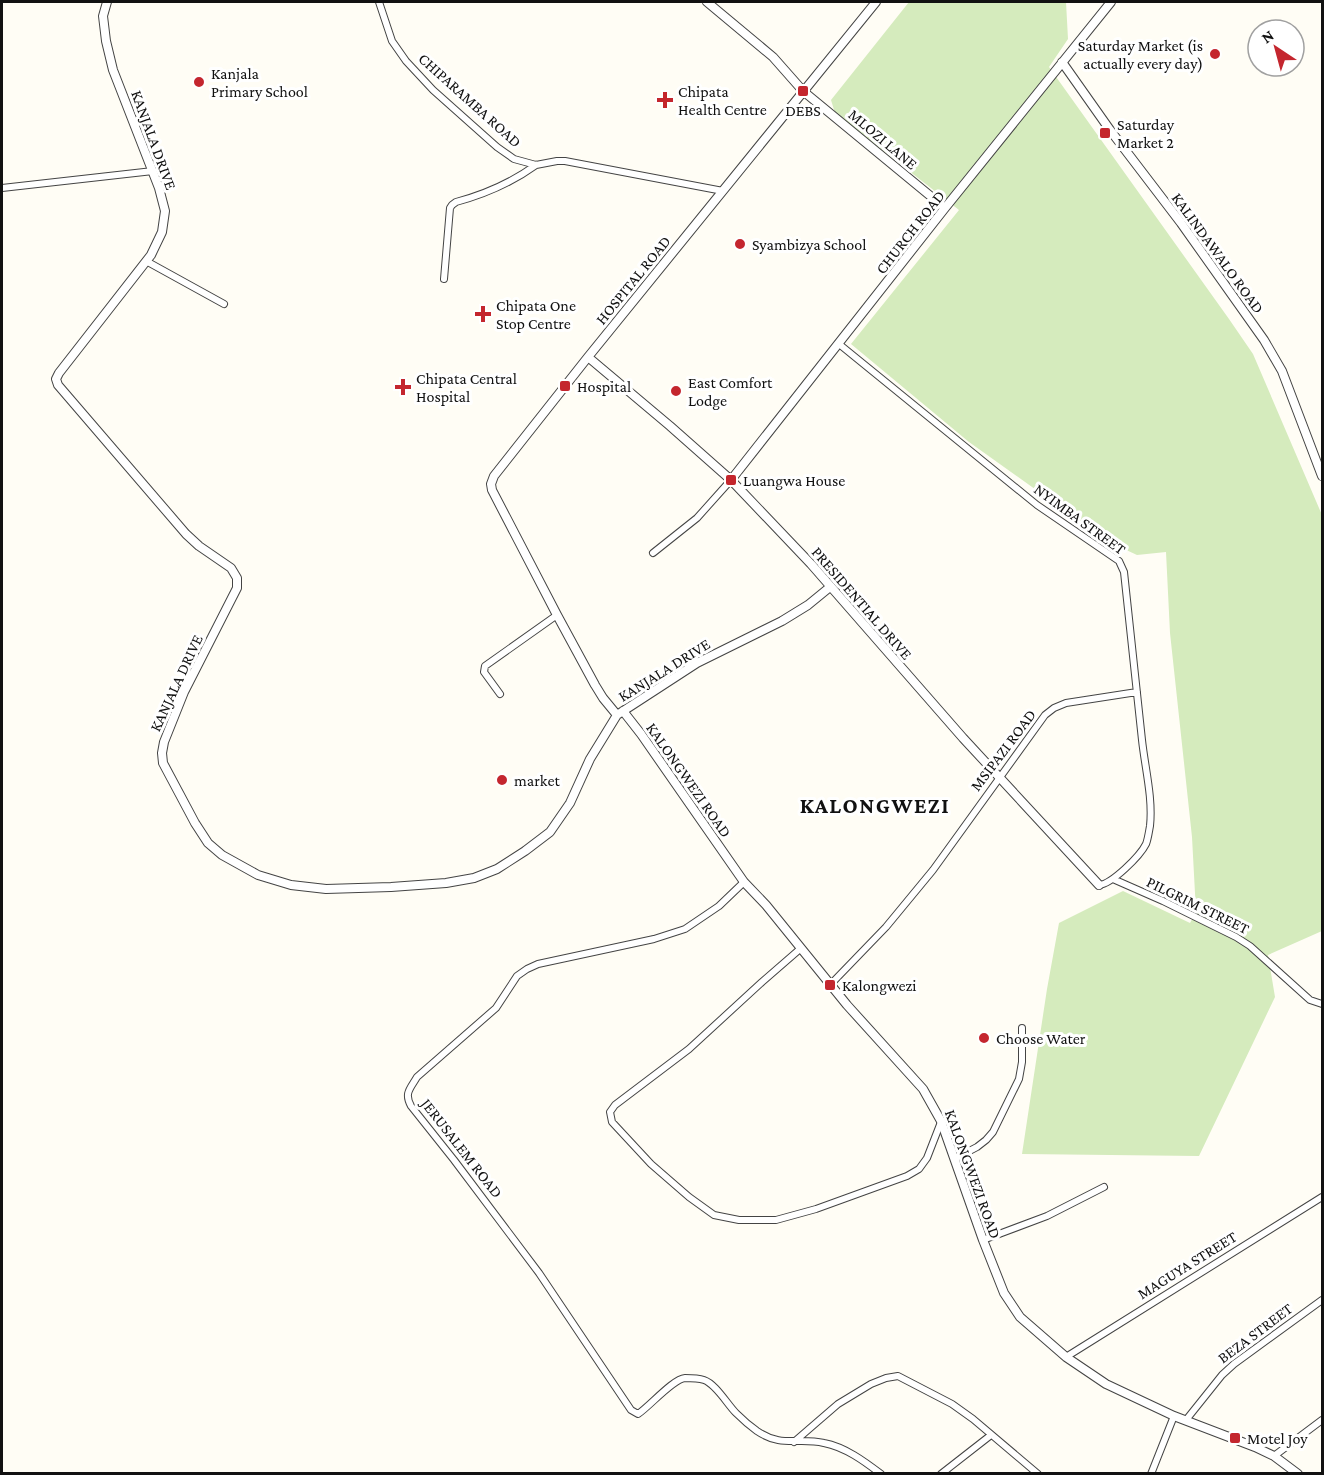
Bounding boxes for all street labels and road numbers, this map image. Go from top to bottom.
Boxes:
street label: CHIPARAMBA ROAD [415,50,525,150]
street label: KANJALA DRIVE [127,88,180,193]
street label: MLOZI LANE [845,105,921,173]
street label: CHURCH ROAD [872,187,948,277]
street label: KALINDAWALO ROAD [1169,190,1267,316]
street label: HOSPITAL ROAD [592,232,674,328]
street label: NYIMBA STREET [1031,480,1129,558]
street label: PRESIDENTIAL DRIVE [808,543,916,663]
street label: KANJALA DRIVE [146,632,207,734]
street label: KANJALA DRIVE [615,635,714,706]
street label: MSIPAZI ROAD [967,706,1039,794]
street label: KALONGWEZI ROAD [643,719,735,841]
street label: PILGRIM STREET [1144,873,1252,937]
street label: JERUSALEM ROAD [416,1093,506,1202]
street label: KALONGWEZI ROAD [942,1107,1004,1241]
street label: MAGUYA STREET [1134,1228,1240,1302]
street label: BEZA STREET [1214,1299,1296,1367]

